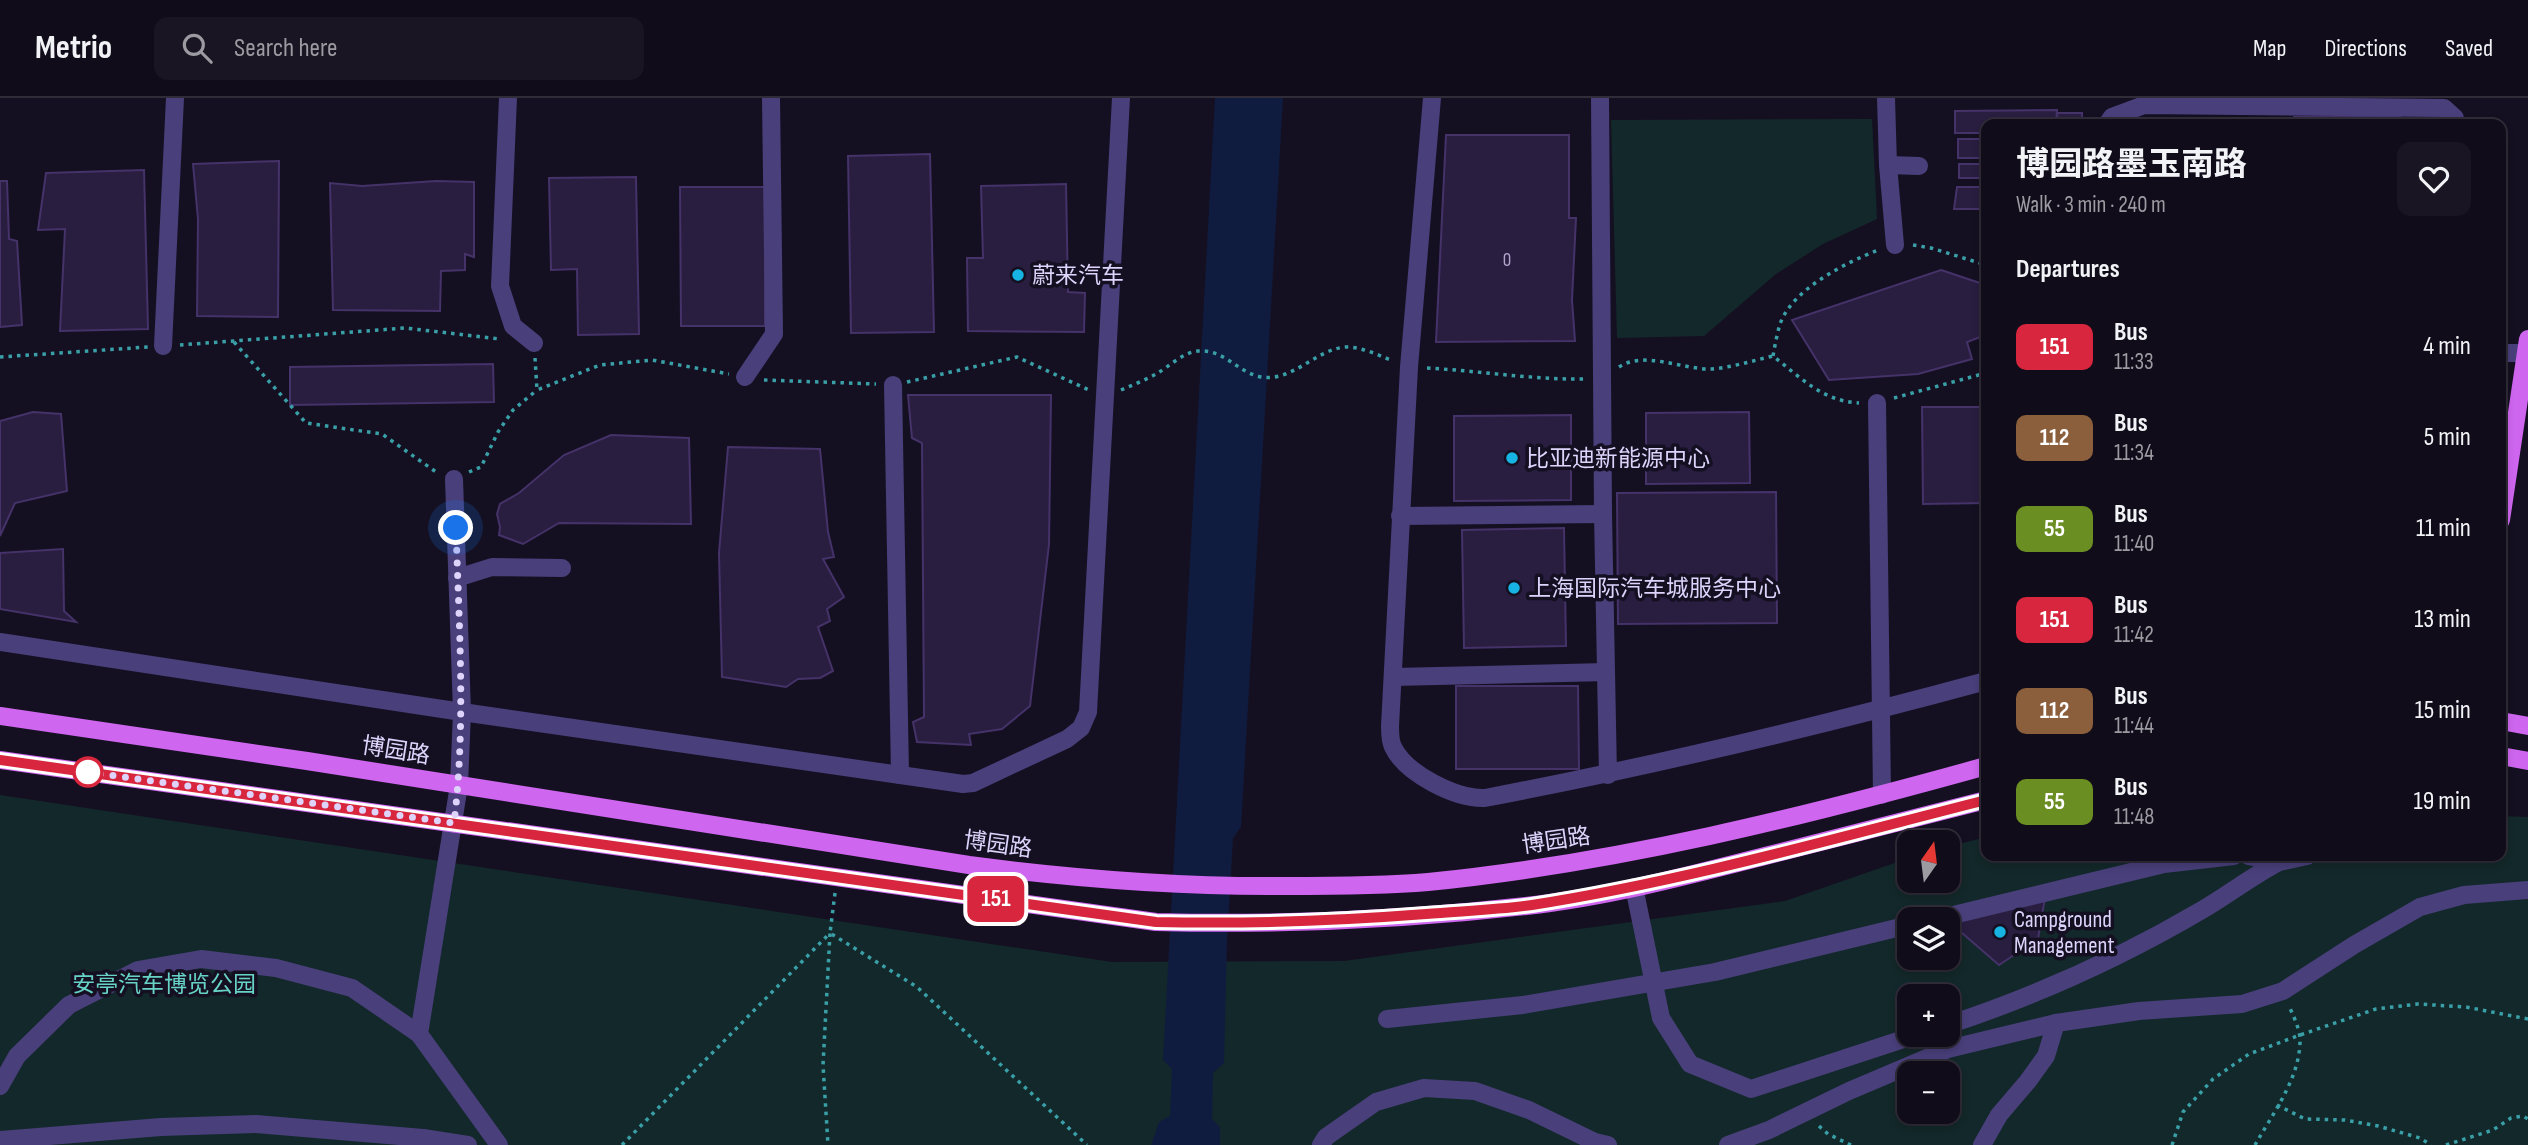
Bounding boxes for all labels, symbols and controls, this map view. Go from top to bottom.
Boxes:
search box [154,17,644,80]
text: Metrio [35,28,112,68]
icon: search [178,29,216,67]
text: Search here [234,33,337,64]
text: Map [2253,34,2286,63]
text: Directions [2324,34,2407,63]
text: Saved [2445,34,2493,63]
button: heart [2397,142,2471,216]
text: 博园路墨玉南路 [2016,145,2247,185]
text: Walk · 3 min · 240 m [2016,191,2166,219]
house number: 0 [1503,249,1511,272]
text: Departures [2016,254,2120,285]
place label: 蔚来汽车 [1032,262,1124,290]
marker: 蔚来汽车 [1010,267,1026,283]
text: Bus [2114,317,2148,348]
text: 4 min [2423,331,2471,362]
text: 151 [2040,332,2069,361]
text: 11:33 [2114,348,2154,376]
text: Bus [2114,408,2148,439]
text: 5 min [2424,422,2471,453]
text: 112 [2040,423,2069,452]
text: 11:34 [2114,439,2154,467]
place label: 比亚迪新能源中心 [1526,445,1710,473]
marker: 比亚迪新能源中心 [1504,450,1520,466]
text: Bus [2114,499,2148,530]
your location [438,510,473,545]
text: 11 min [2416,513,2471,544]
text: 55 [2044,514,2065,543]
text: 11:40 [2114,530,2154,558]
place label: 上海国际汽车城服务中心 [1528,575,1781,603]
marker: 上海国际汽车城服务中心 [1506,580,1522,596]
text: Bus [2114,590,2148,621]
text: 13 min [2414,604,2471,635]
text: 151 [2040,605,2069,634]
text: 11:42 [2114,621,2154,649]
text: Bus [2114,681,2148,712]
text: 15 min [2415,695,2471,726]
text: 112 [2040,696,2069,725]
text: 11:44 [2114,712,2154,740]
street label: 博园路 [360,732,432,770]
unlabelled marker [73,757,103,787]
text: Bus [2114,772,2148,803]
text: 19 min [2414,786,2471,817]
text: 55 [2044,787,2065,816]
text: 11:48 [2114,803,2154,831]
street label: 博园路 [1520,822,1592,860]
street label: 博园路 [962,826,1034,864]
north arrow [1897,830,1960,892]
map controls [1897,830,1960,1124]
line badge: 151 [956,876,1036,922]
text: 151 [981,884,1011,913]
place label: Campground Management [2014,906,2115,960]
button: layers [1897,907,1960,970]
marker: Campground Management [1992,924,2008,940]
park label: 安亭汽车博览公园 [72,971,256,999]
button: + [1897,984,1960,1047]
button: − [1897,1061,1960,1124]

